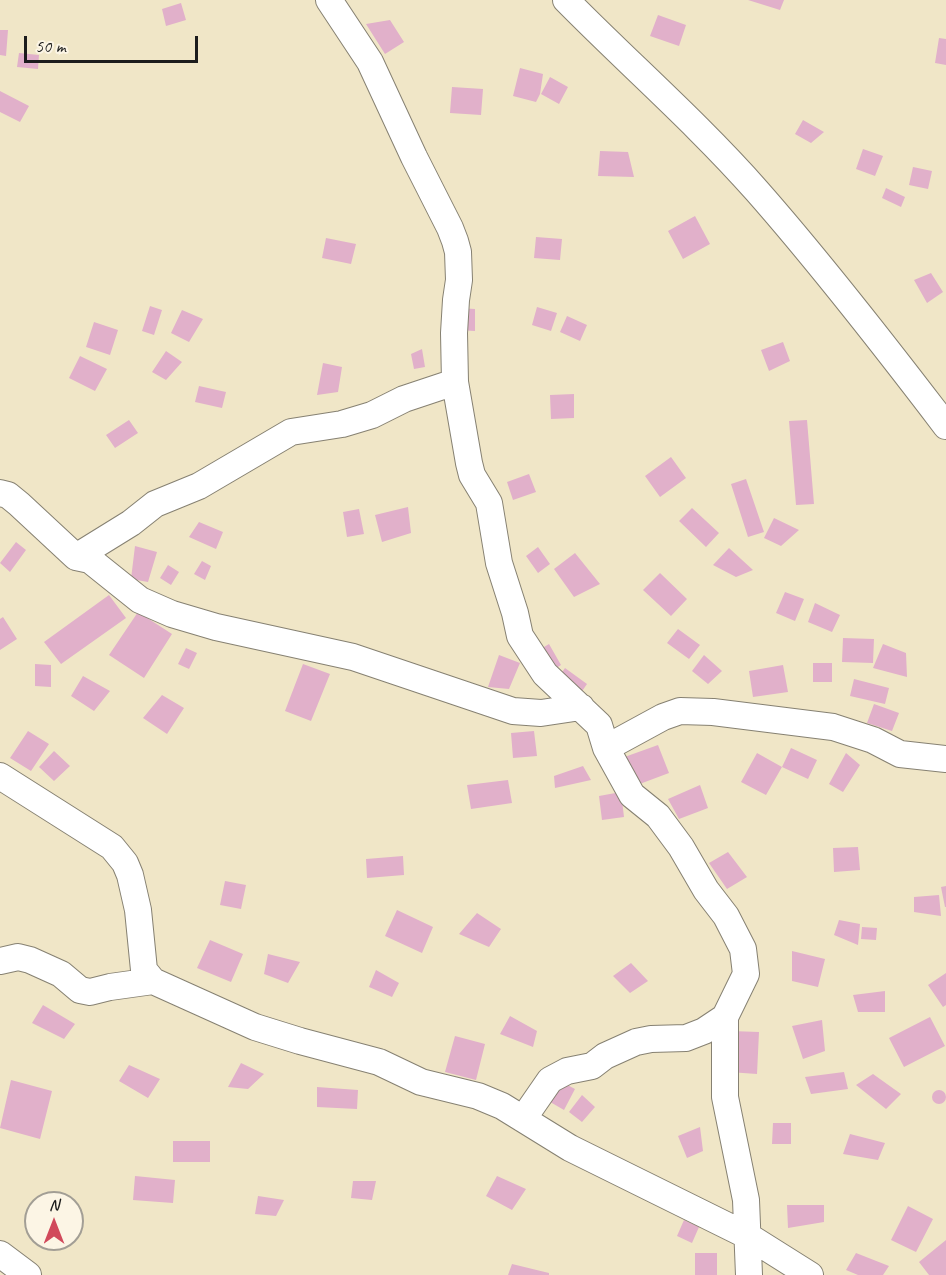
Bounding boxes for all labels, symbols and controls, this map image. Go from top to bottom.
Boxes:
scale bar [27,24,201,62]
text: 50 m [35,35,66,57]
north arrow [24,1191,84,1251]
text: N [49,1195,59,1215]

